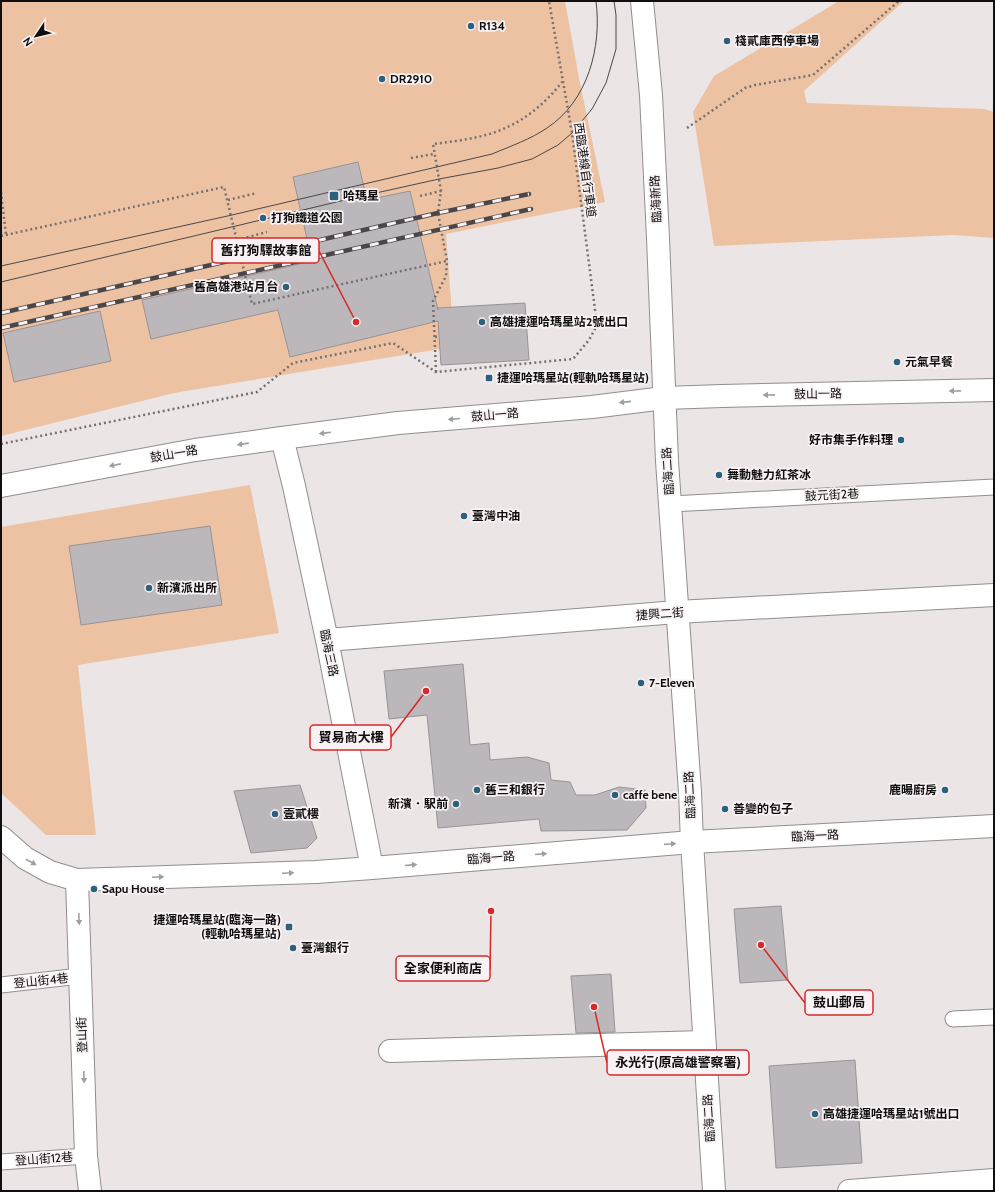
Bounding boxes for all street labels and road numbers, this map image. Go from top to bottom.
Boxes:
street label: 西臨港線自行車道 [571,121,600,219]
street label: 臨海新路 [647,175,664,223]
street label: 鼓山一路 [794,386,842,401]
street label: 鼓山一路 [470,405,520,424]
street label: 鼓山一路 [149,442,199,465]
street label: 臨海二路 [658,447,677,496]
street label: 鼓元街2巷 [804,486,859,503]
street label: 捷興二街 [635,604,684,623]
street label: 臨海三路 [317,628,342,678]
street label: 臨海二路 [681,771,698,819]
street label: 臨海一路 [791,827,839,844]
street label: 臨海一路 [466,848,516,867]
street label: 登山街4巷 [13,970,69,991]
street label: 登山街 [73,1017,90,1053]
street label: 臨海二路 [699,1094,718,1143]
street label: 登山街12巷 [14,1149,74,1168]

